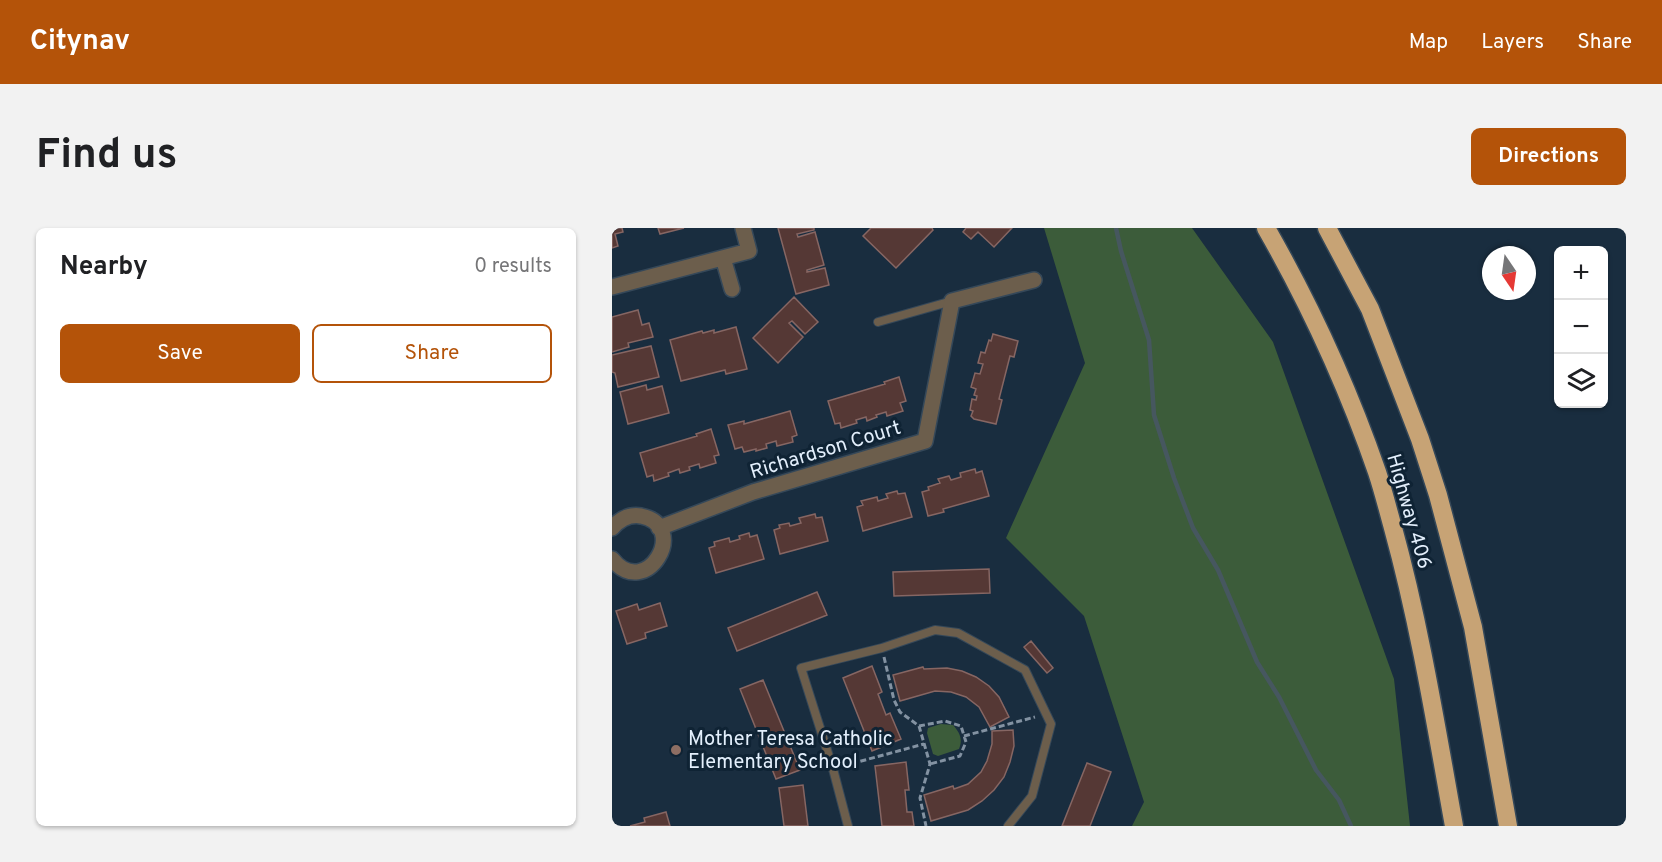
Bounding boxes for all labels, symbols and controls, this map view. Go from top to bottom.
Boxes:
text: Citynav [30,24,130,60]
text: Map [1409,29,1448,56]
text: Layers [1481,29,1544,56]
text: Share [1577,29,1632,56]
button: Directions [1471,128,1626,185]
text: Find us [36,130,177,183]
north arrow [1482,246,1536,300]
map controls [1554,246,1608,408]
button: + [1554,246,1608,300]
text: Nearby [60,251,148,284]
text: 0 results [474,254,552,280]
button: − [1554,300,1608,354]
button: Save [60,324,300,383]
button: Share [312,324,552,383]
button: layers [1554,354,1608,408]
street label: Richardson Court [747,416,904,486]
street label: Highway 406 [1379,451,1437,572]
place label: Mother Teresa Catholic Elementary School [688,727,893,776]
marker: Mother Teresa Catholic Elementary School [669,743,683,757]

